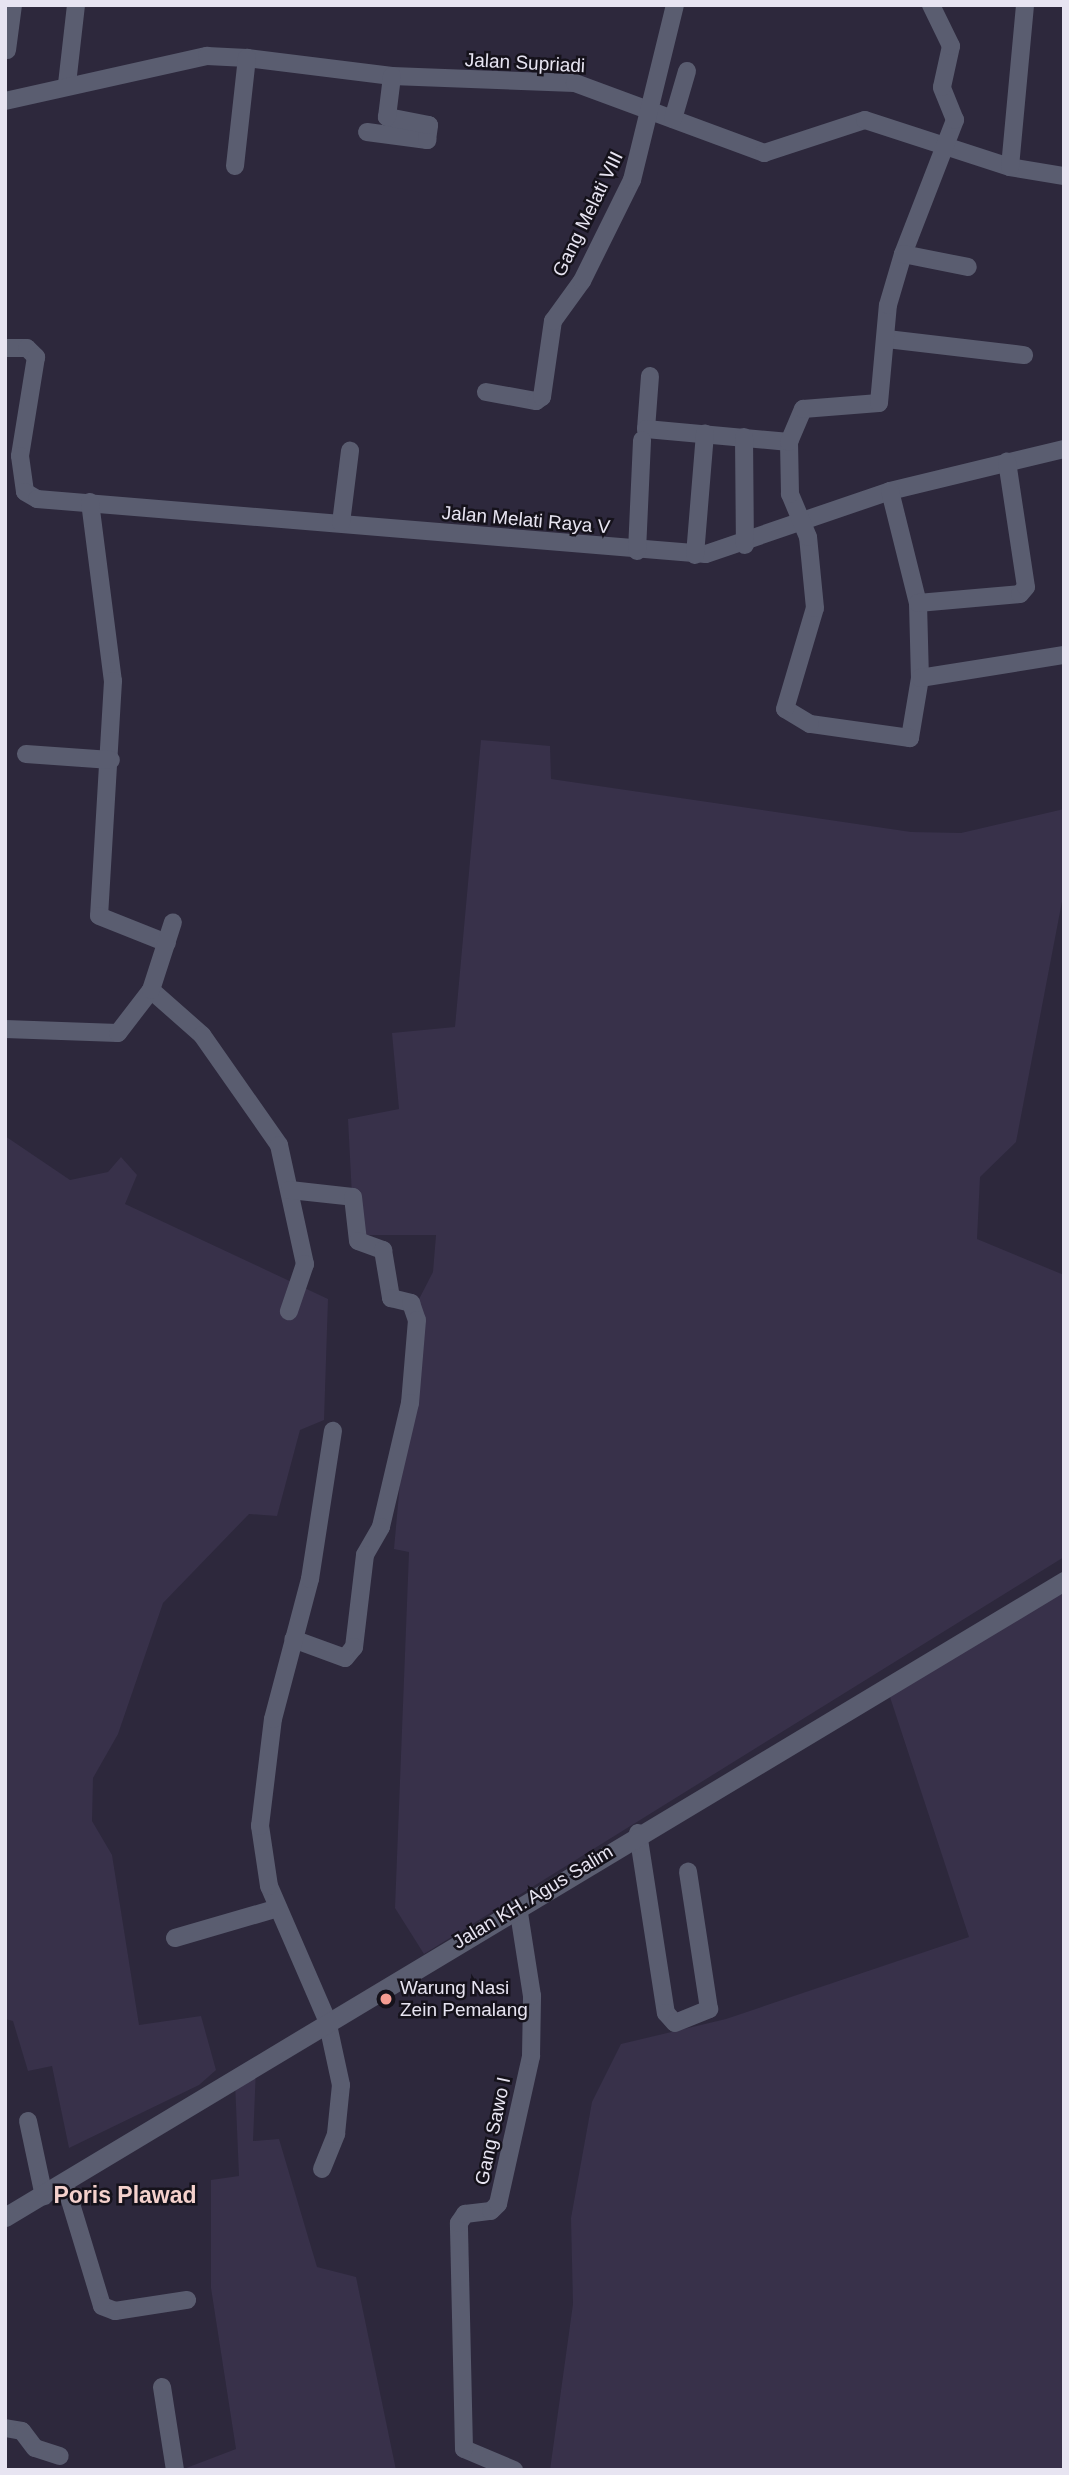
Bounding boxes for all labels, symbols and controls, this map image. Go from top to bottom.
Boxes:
street label: Jalan Supriadi [464,48,586,78]
street label: Gang Melati VIII [548,148,628,280]
street label: Jalan Melati Raya V [441,501,611,539]
street label: Jalan KH. Agus Salim [448,1840,618,1954]
place label: Warung Nasi Zein Pemalang [400,1977,528,2021]
marker: Warung Nasi Zein Pemalang [378,1991,394,2007]
street label: Gang Sawo I [470,2075,516,2187]
district label: Poris Plawad [53,2181,197,2209]

